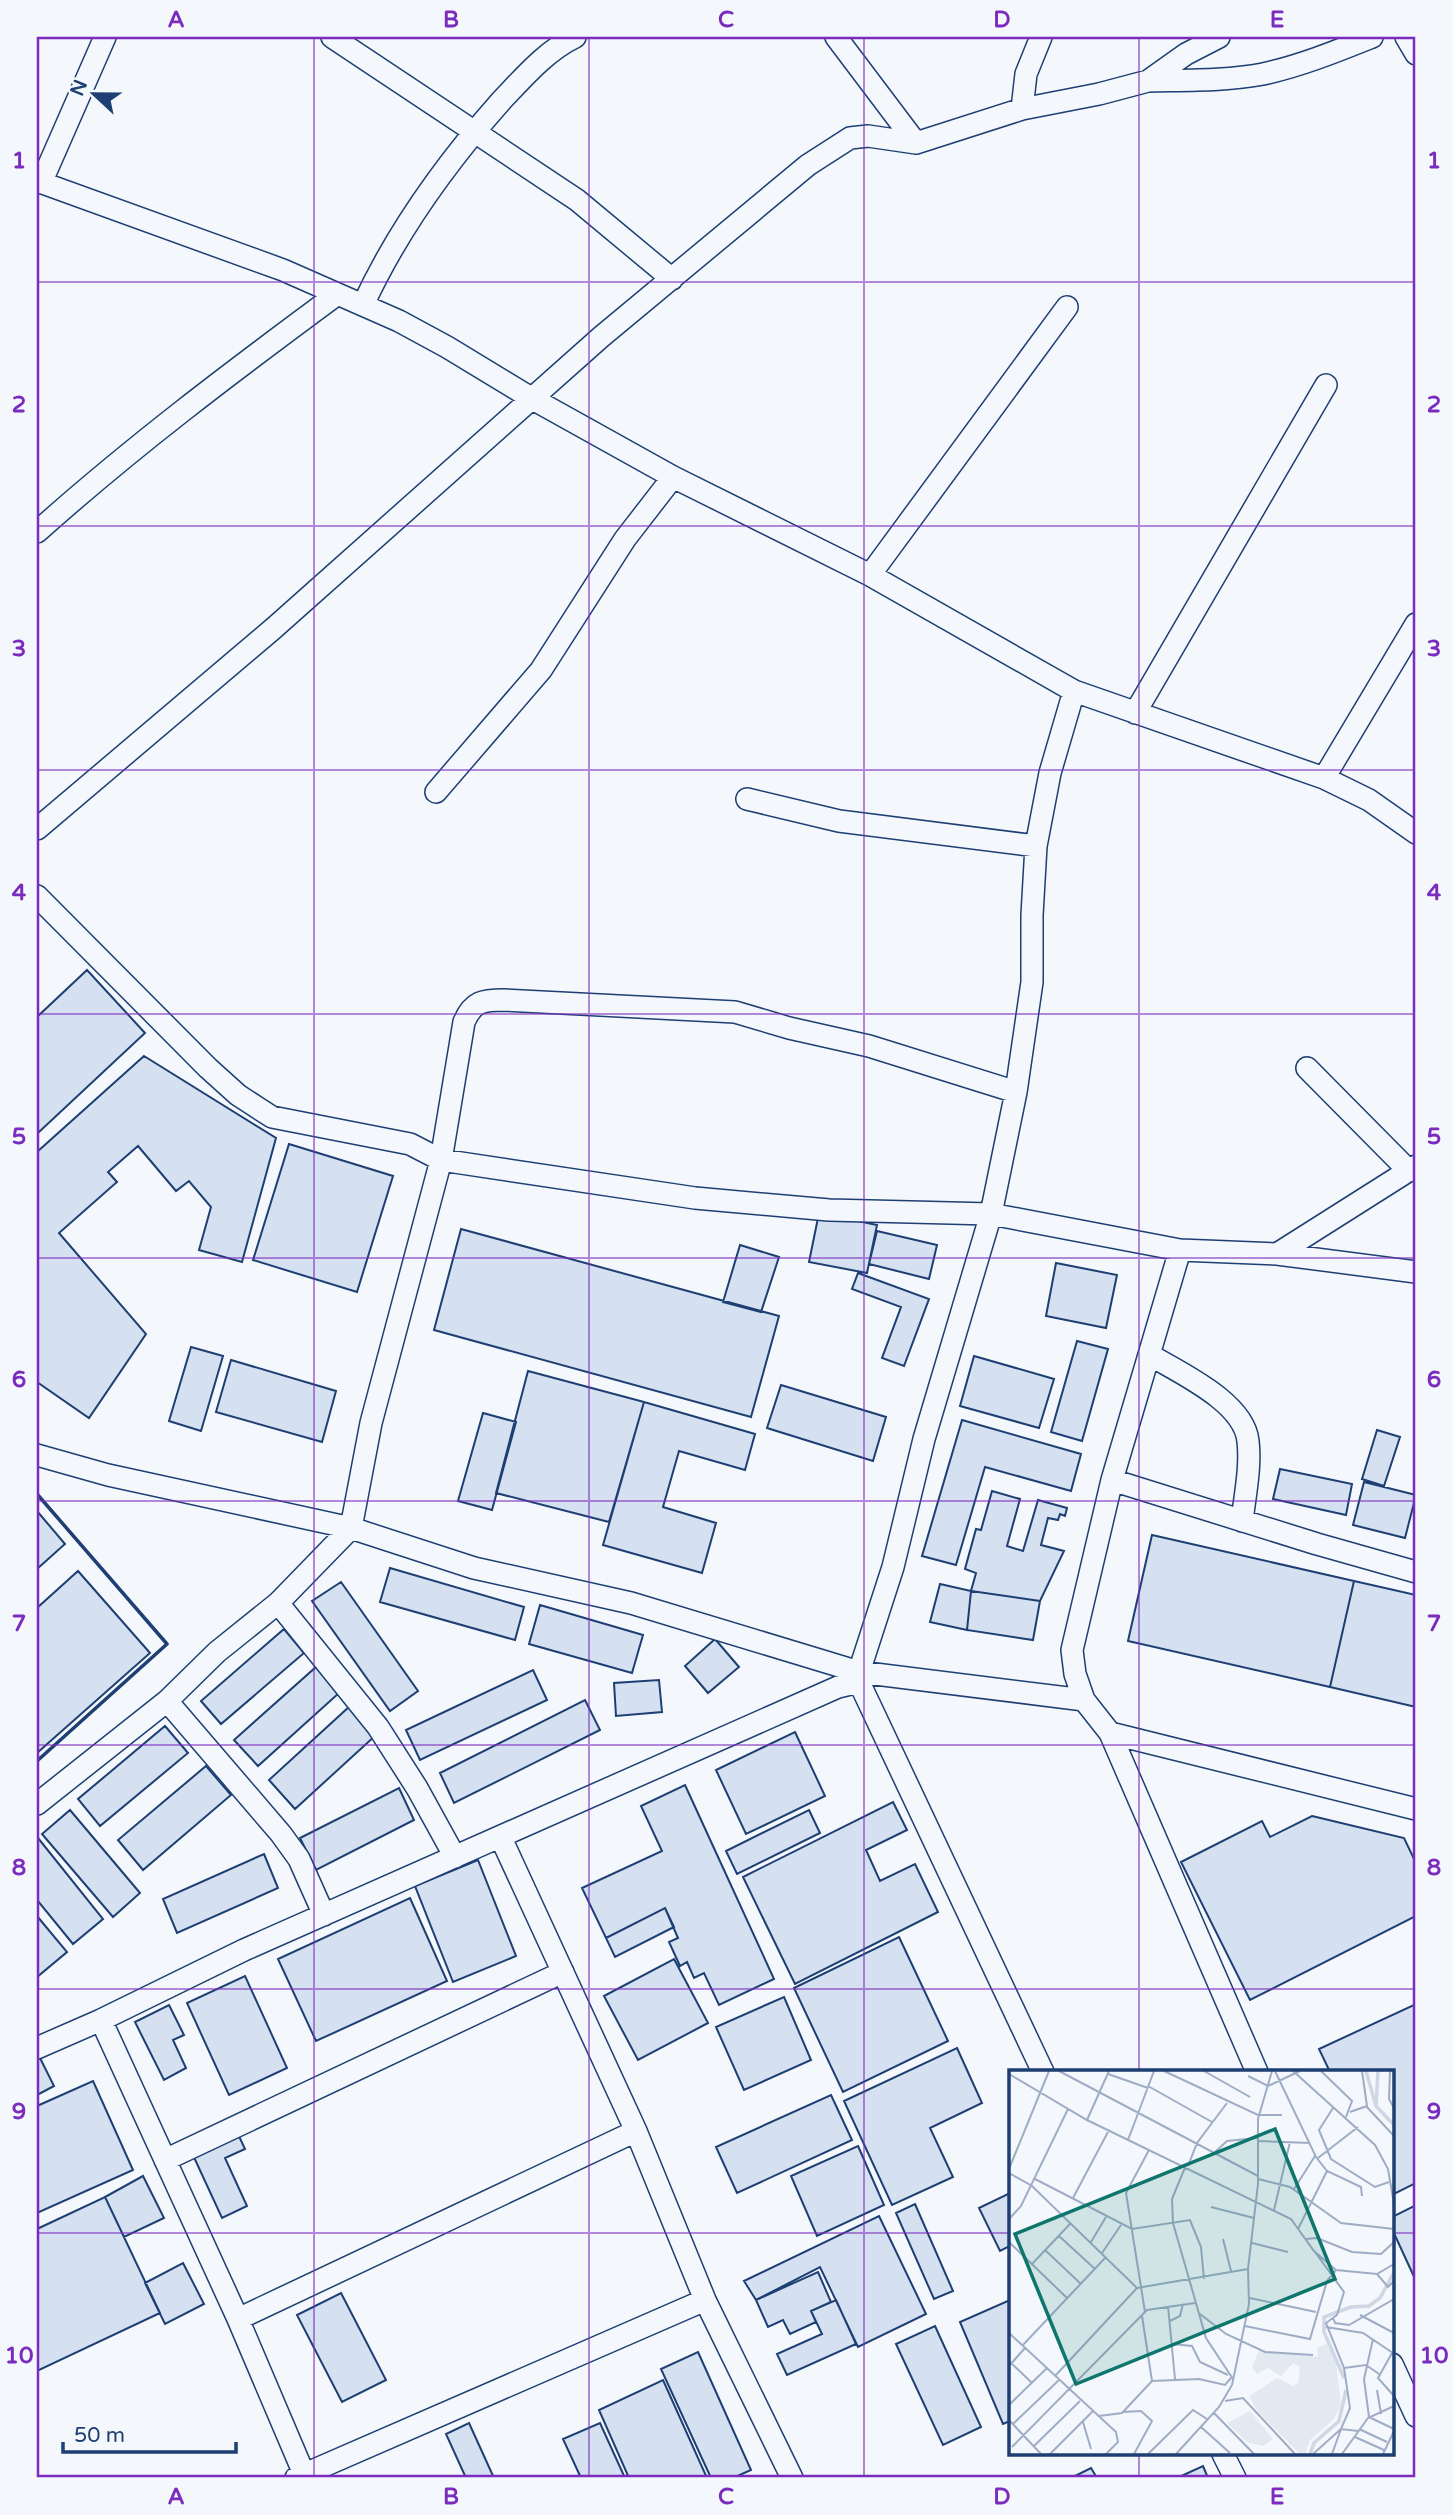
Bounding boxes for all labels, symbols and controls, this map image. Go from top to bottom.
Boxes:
text: A [167,6,185,34]
text: B [443,6,459,34]
text: C [718,6,734,34]
text: D [993,6,1011,34]
text: E [1270,6,1284,34]
north arrow [60,60,130,130]
text: N [66,77,92,99]
text: 1 [12,147,26,175]
text: 1 [1427,147,1441,175]
text: 2 [12,391,26,419]
text: 2 [1427,391,1441,419]
text: 3 [12,635,26,663]
text: 3 [1427,635,1441,663]
text: 4 [12,879,27,907]
text: 4 [1427,879,1442,907]
text: 5 [12,1123,26,1151]
text: 5 [1427,1123,1441,1151]
text: 6 [12,1366,26,1394]
text: 6 [1427,1366,1441,1394]
text: 7 [12,1610,26,1638]
text: 7 [1427,1610,1441,1638]
text: 8 [12,1854,26,1882]
text: 8 [1427,1854,1441,1882]
inset map [1009,2070,1394,2456]
text: 9 [12,2098,26,2126]
text: 9 [1427,2098,1441,2126]
text: 10 [5,2342,33,2370]
text: 10 [1420,2342,1448,2370]
scale bar [63,2410,236,2454]
text: 50 m [74,2423,125,2448]
text: A [167,2483,185,2511]
text: B [443,2483,459,2511]
text: C [718,2483,734,2511]
text: D [993,2483,1011,2511]
text: E [1270,2483,1284,2511]

